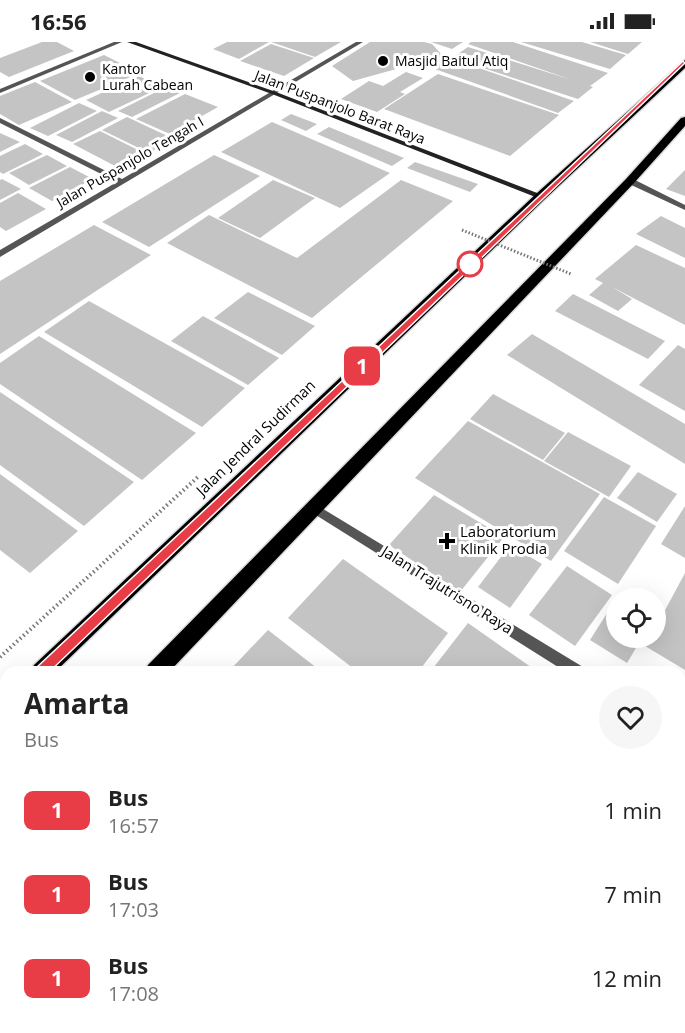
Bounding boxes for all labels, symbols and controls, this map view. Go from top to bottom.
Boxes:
text: 16:56 [30,6,87,36]
place label: Masjid Baitul Atiq [395,51,508,70]
marker: Masjid Baitul Atiq [376,54,390,68]
place label: Kantor Lurah Cabean [102,59,193,94]
street label: Jalan Puspanjolo Barat Raya [250,64,428,148]
marker: Kantor Lurah Cabean [83,70,97,84]
street label: Jalan Puspanjolo Tengah I [51,112,207,213]
unlabelled marker [457,251,483,277]
line badge: 1 [342,346,382,386]
text: 1 [356,352,368,380]
street label: Jalan Jendral Sudirman [190,375,319,501]
place label: Laboratorium Klinik Prodia [460,521,556,558]
marker: Laboratorium Klinik Prodia [438,532,456,550]
street label: Jalan Trajutrisno Raya [376,540,517,638]
map controls [606,588,666,648]
button: locate [606,588,666,648]
text: Amarta [24,684,130,722]
button: heart [599,686,662,749]
text: Bus [24,726,59,753]
text: Bus [108,782,148,812]
text: 1 min [604,795,662,825]
text: 1 [51,796,63,824]
text: 16:57 [108,812,159,839]
text: Bus [108,866,148,896]
text: 7 min [604,879,662,909]
text: 1 [51,880,63,908]
text: 17:03 [108,896,159,923]
text: Bus [108,950,148,980]
text: 12 min [592,963,662,993]
text: 1 [51,964,63,992]
text: 17:08 [108,980,159,1007]

